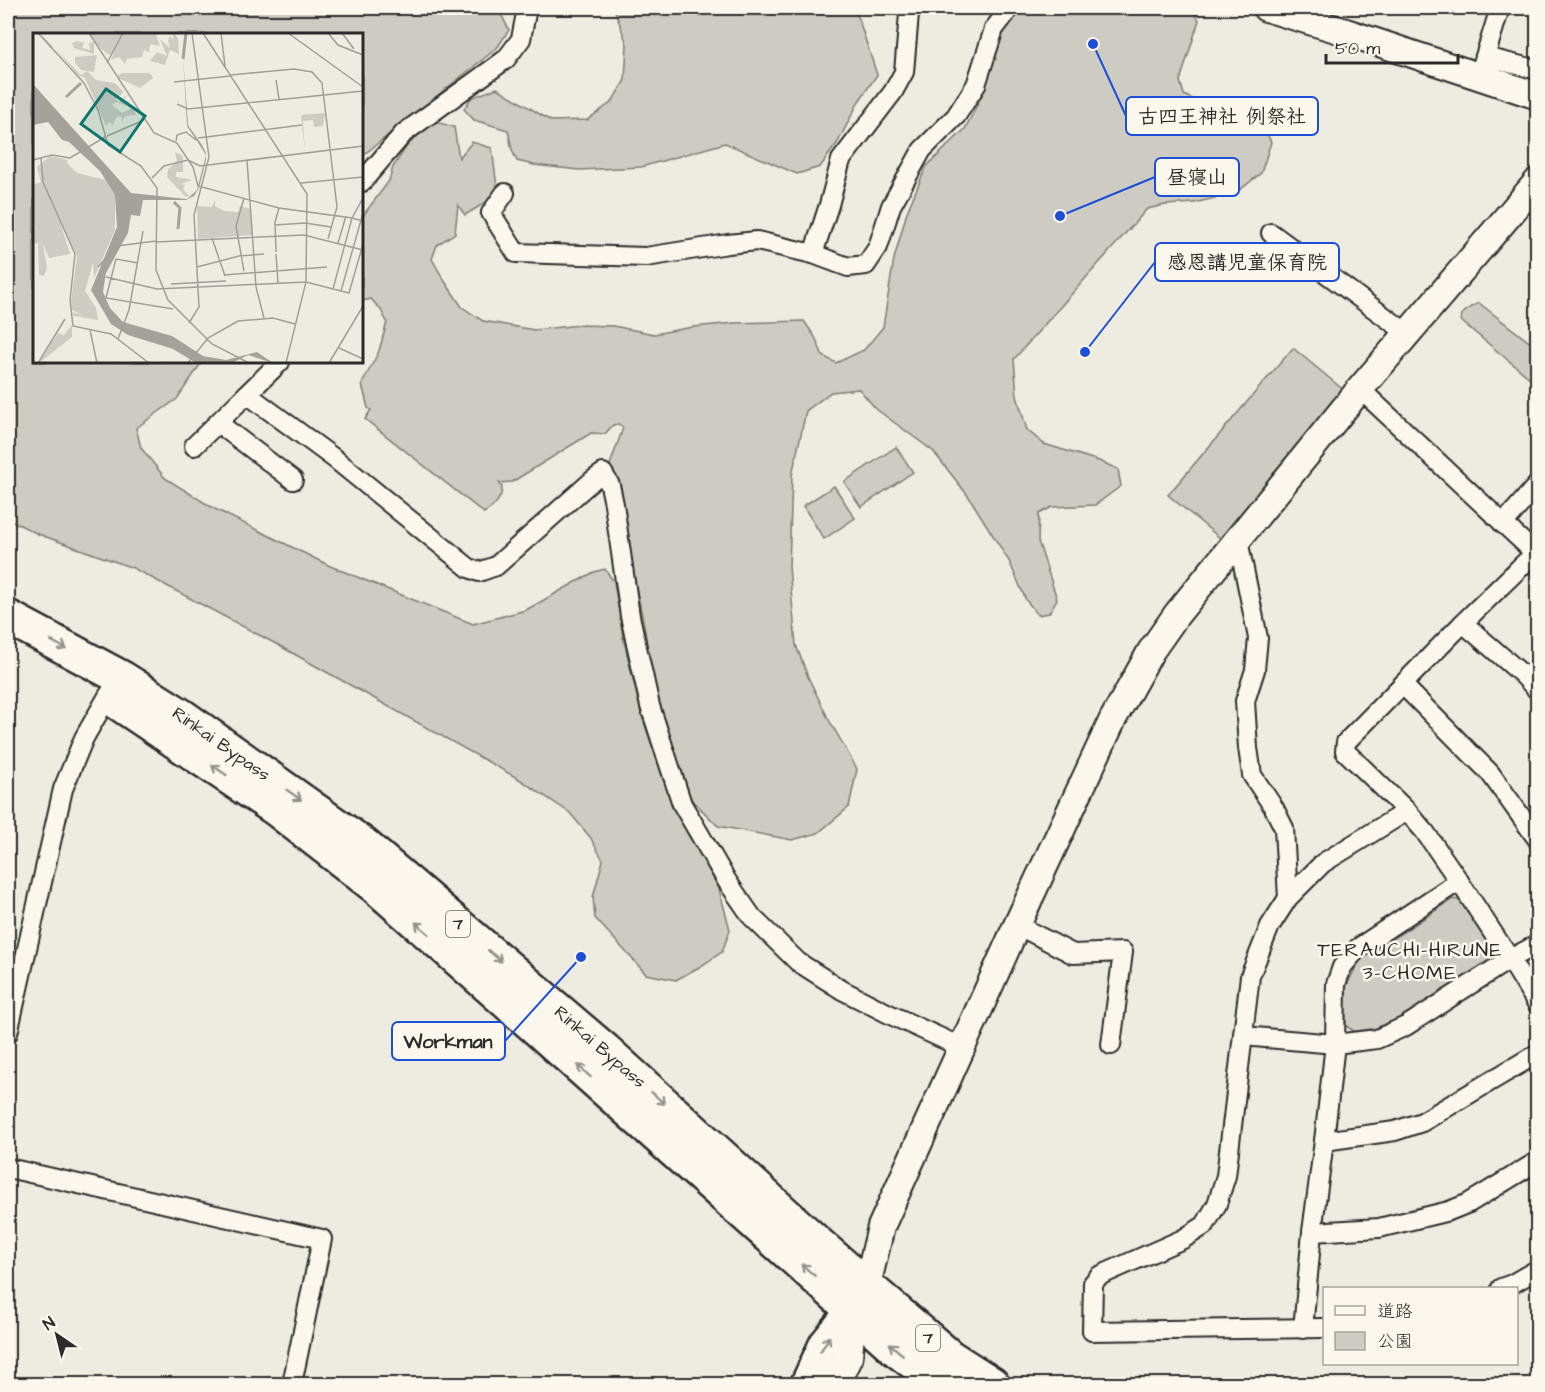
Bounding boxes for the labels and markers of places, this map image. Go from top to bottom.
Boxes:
callout: 古四王神社 例祭社 [1126,97,1318,135]
callout: 昼寝山 [1155,158,1239,196]
callout: 感恩講児童保育院 [1155,243,1339,281]
callout: Workman [392,1022,505,1060]

